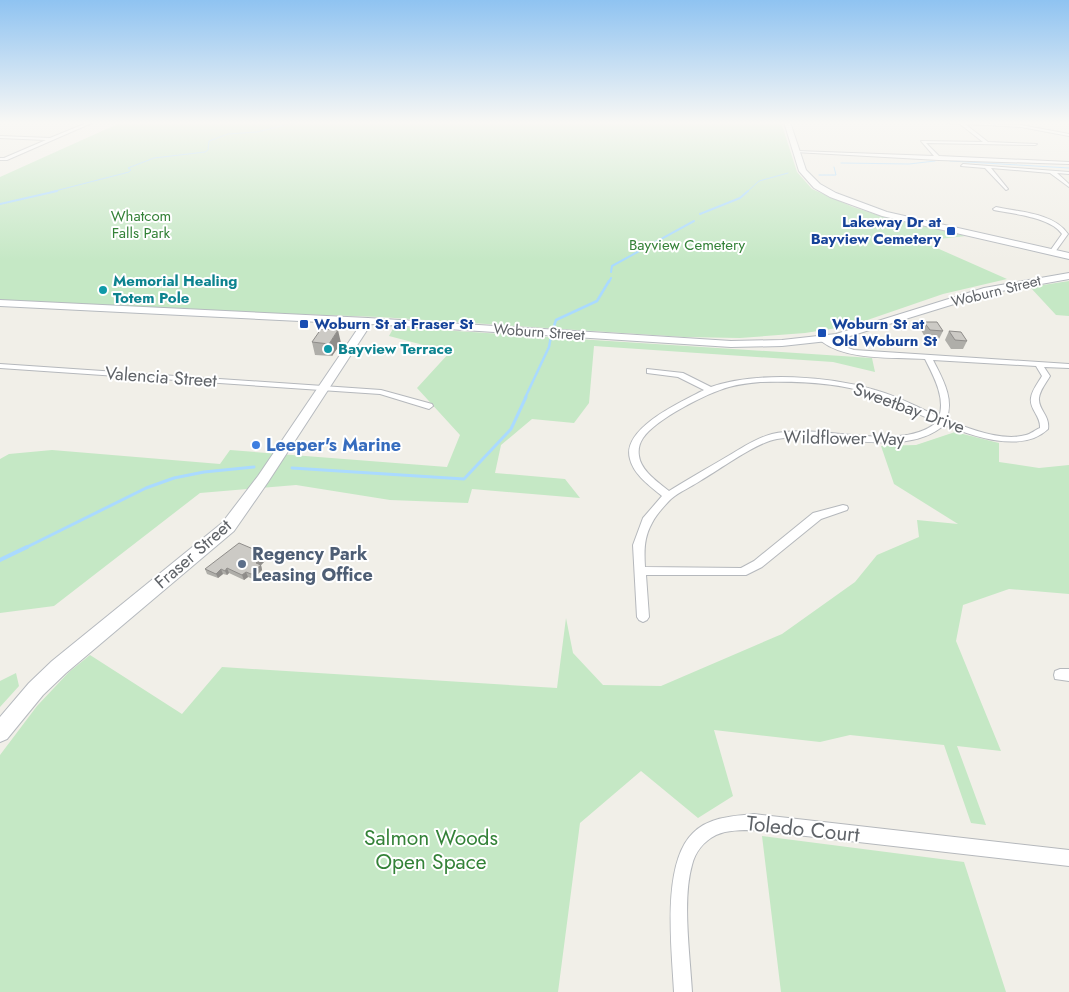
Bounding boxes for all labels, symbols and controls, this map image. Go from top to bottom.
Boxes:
park label: Whatcom Falls Park [111,205,171,244]
place label: Lakeway Dr at Bayview Cemetery [811,211,941,250]
marker: Lakeway Dr at Bayview Cemetery [945,225,957,237]
park label: Bayview Cemetery [629,234,745,256]
street label: Woburn Street [949,269,1043,313]
place label: Memorial Healing Totem Pole [113,270,238,309]
marker: Memorial Healing Totem Pole [97,284,109,296]
place label: Woburn St at Fraser St [314,313,474,335]
place label: Woburn St at Old Woburn St [832,313,937,352]
marker: Woburn St at Fraser St [298,318,310,330]
street label: Woburn Street [493,318,586,346]
marker: Woburn St at Old Woburn St [816,327,828,339]
place label: Bayview Terrace [338,338,453,360]
marker: Bayview Terrace [322,343,334,355]
street label: Valencia Street [104,360,218,394]
street label: Sweetbay Drive [850,376,968,440]
street label: Wildflower Way [783,424,905,452]
place label: Leeper's Marine [266,432,401,458]
marker: Leeper's Marine [250,439,262,451]
street label: Fraser Street [149,513,238,595]
place label: Regency Park Leasing Office [252,541,373,588]
marker: Regency Park Leasing Office [236,558,248,570]
street label: Toledo Court [745,808,861,850]
park label: Salmon Woods Open Space [364,823,498,877]

